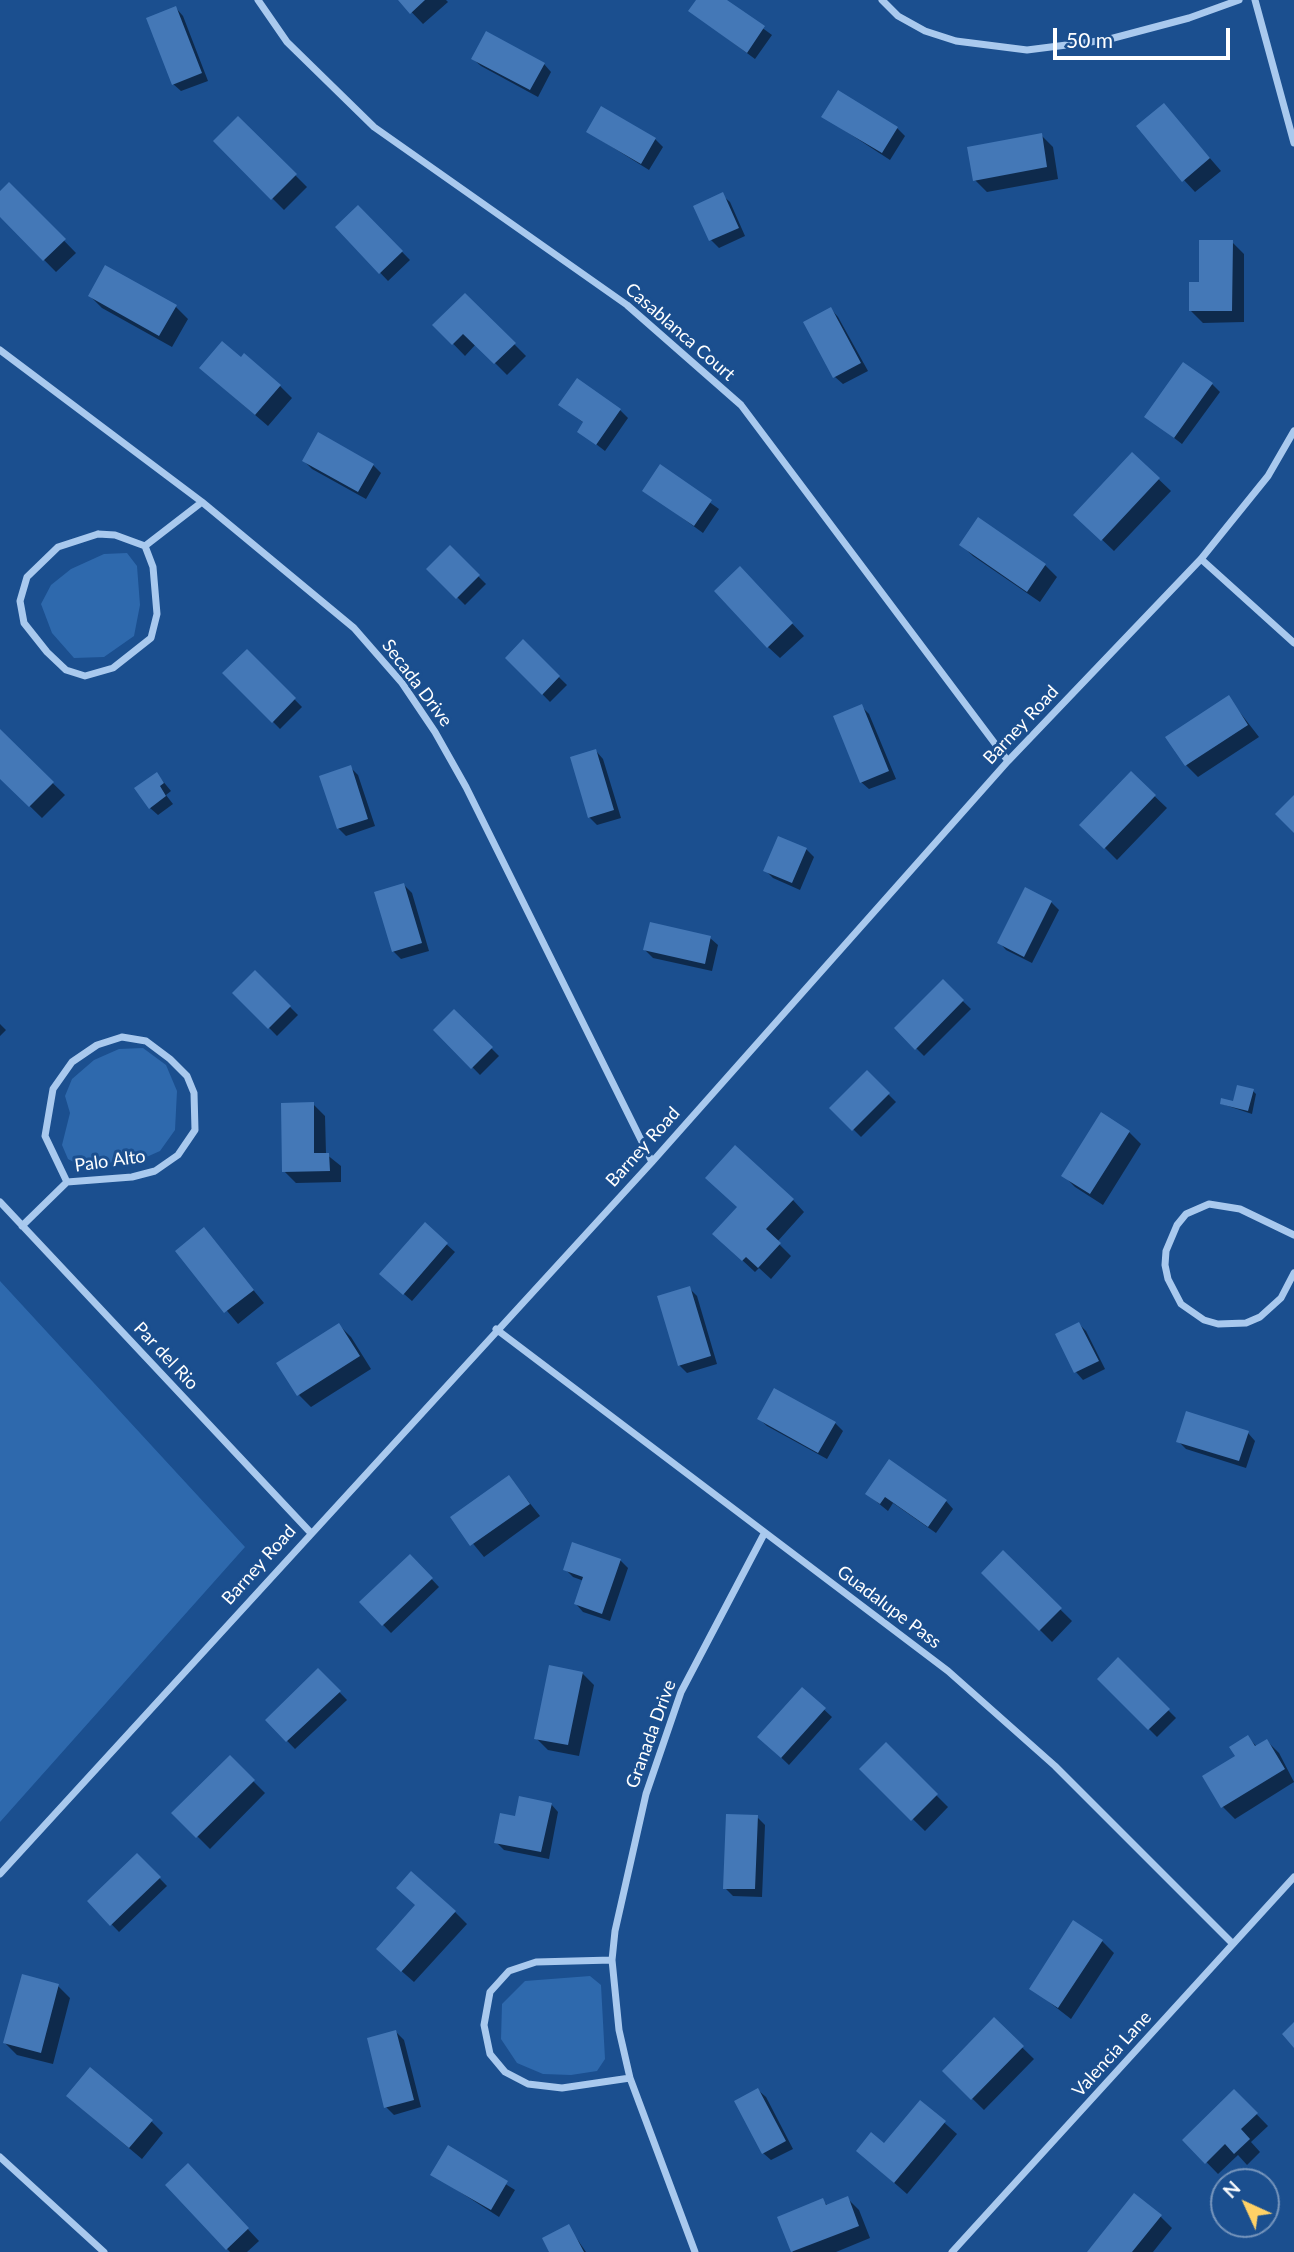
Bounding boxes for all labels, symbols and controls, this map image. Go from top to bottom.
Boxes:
scale bar [1056,14,1233,58]
text: 50 m [1066,27,1113,52]
street label: Casablanca Court [621,278,739,386]
street label: Secada Drive [377,635,457,731]
street label: Barney Road [979,681,1063,769]
street label: Barney Road [601,1103,685,1191]
street label: Palo Alto [73,1145,147,1177]
street label: Par del Rio [129,1318,203,1394]
street label: Barney Road [217,1521,301,1609]
street label: Guadalupe Pass [833,1561,945,1653]
street label: Granada Drive [621,1677,681,1791]
street label: Valencia Lane [1068,2007,1156,2101]
north arrow [1210,2168,1280,2238]
text: N [1218,2176,1245,2203]

